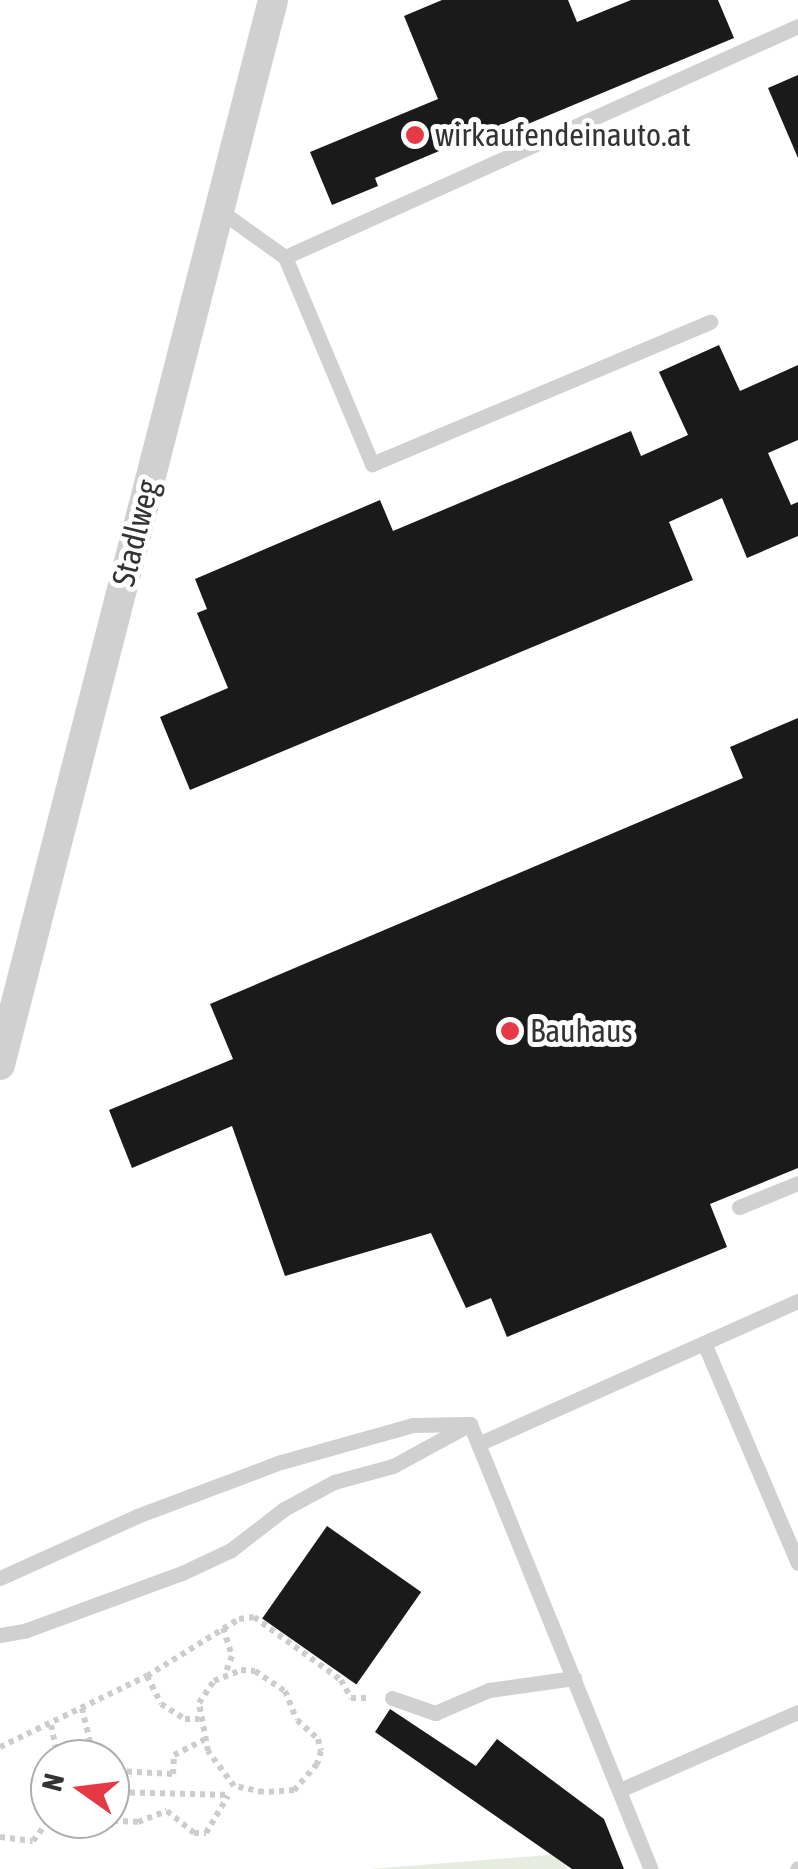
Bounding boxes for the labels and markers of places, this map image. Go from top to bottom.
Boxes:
place label: wirkaufendeinauto.at [435,116,691,154]
marker: wirkaufendeinauto.at [404,124,426,146]
place label: Bauhaus [530,1012,633,1050]
marker: Bauhaus [499,1020,521,1042]

